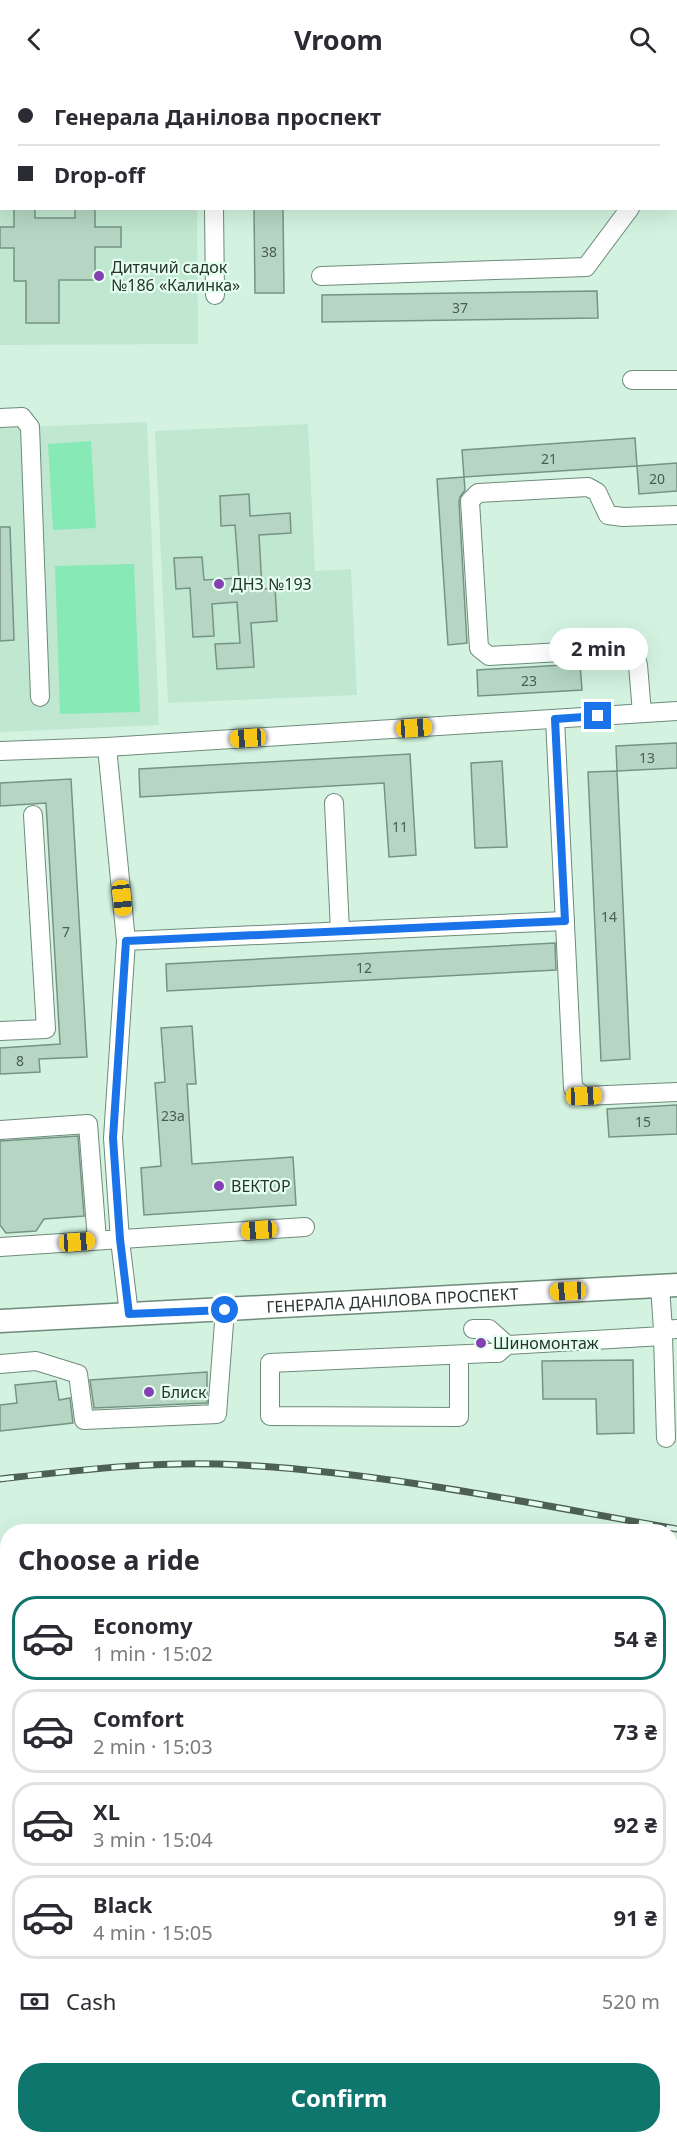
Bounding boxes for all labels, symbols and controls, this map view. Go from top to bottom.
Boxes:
text: Vroom [294,21,383,58]
icon: back [18,23,51,56]
icon: search [626,23,659,56]
text: Генерала Данілова проспект [54,101,381,131]
text: Drop-off [54,159,145,189]
house number: 38 [261,242,277,261]
place label: Дитячий садок №186 «Калинка» [111,256,240,296]
marker: Дитячий садок №186 «Калинка» [92,269,106,283]
house number: 37 [452,298,468,317]
house number: 21 [541,449,557,468]
house number: 20 [649,469,665,488]
place label: ДНЗ №193 [231,573,312,595]
marker: ДНЗ №193 [212,577,226,591]
callout: 2 min [548,629,648,671]
text: 2 min [571,635,626,662]
house number: 23 [521,671,537,690]
route end [584,702,611,729]
car [395,718,433,738]
car [229,728,267,748]
house number: 13 [639,748,655,767]
house number: 11 [392,817,408,836]
car [111,879,133,917]
house number: 14 [601,907,617,926]
house number: 7 [62,922,70,941]
house number: 12 [356,958,372,977]
house number: 8 [16,1051,24,1070]
car [566,1086,602,1106]
house number: 23а [161,1106,185,1125]
house number: 15 [635,1112,651,1131]
place label: ВЕКТОР [231,1175,291,1197]
marker: ВЕКТОР [212,1179,226,1193]
car [240,1220,278,1240]
car [58,1232,96,1252]
car [550,1281,586,1301]
street label: ГЕНЕРАЛА ДАНІЛОВА ПРОСПЕКТ [266,1282,519,1318]
route start [211,1296,238,1323]
place label: Шиномонтаж [493,1332,599,1354]
marker: Шиномонтаж [474,1336,488,1350]
place label: Блиск [161,1381,207,1403]
marker: Блиск [142,1385,156,1399]
text: Choose a ride [18,1541,200,1578]
text: Economy [93,1610,192,1640]
icon: car [21,1611,75,1665]
text: 54 ₴ [614,1623,657,1653]
text: 1 min · 15:02 [93,1640,213,1667]
text: Comfort [93,1703,184,1733]
icon: car [21,1704,75,1758]
text: 73 ₴ [614,1716,657,1746]
text: 2 min · 15:03 [93,1733,213,1760]
text: XL [93,1796,120,1826]
icon: car [21,1797,75,1851]
text: 92 ₴ [614,1809,657,1839]
text: 3 min · 15:04 [93,1826,213,1853]
text: Black [93,1889,152,1919]
icon: car [21,1890,75,1944]
text: 91 ₴ [614,1902,657,1932]
text: 4 min · 15:05 [93,1919,213,1946]
icon: cash [18,1985,51,2018]
text: Cash [66,1986,116,2016]
text: 520 m [602,1988,660,2015]
button: Confirm [18,2063,660,2132]

